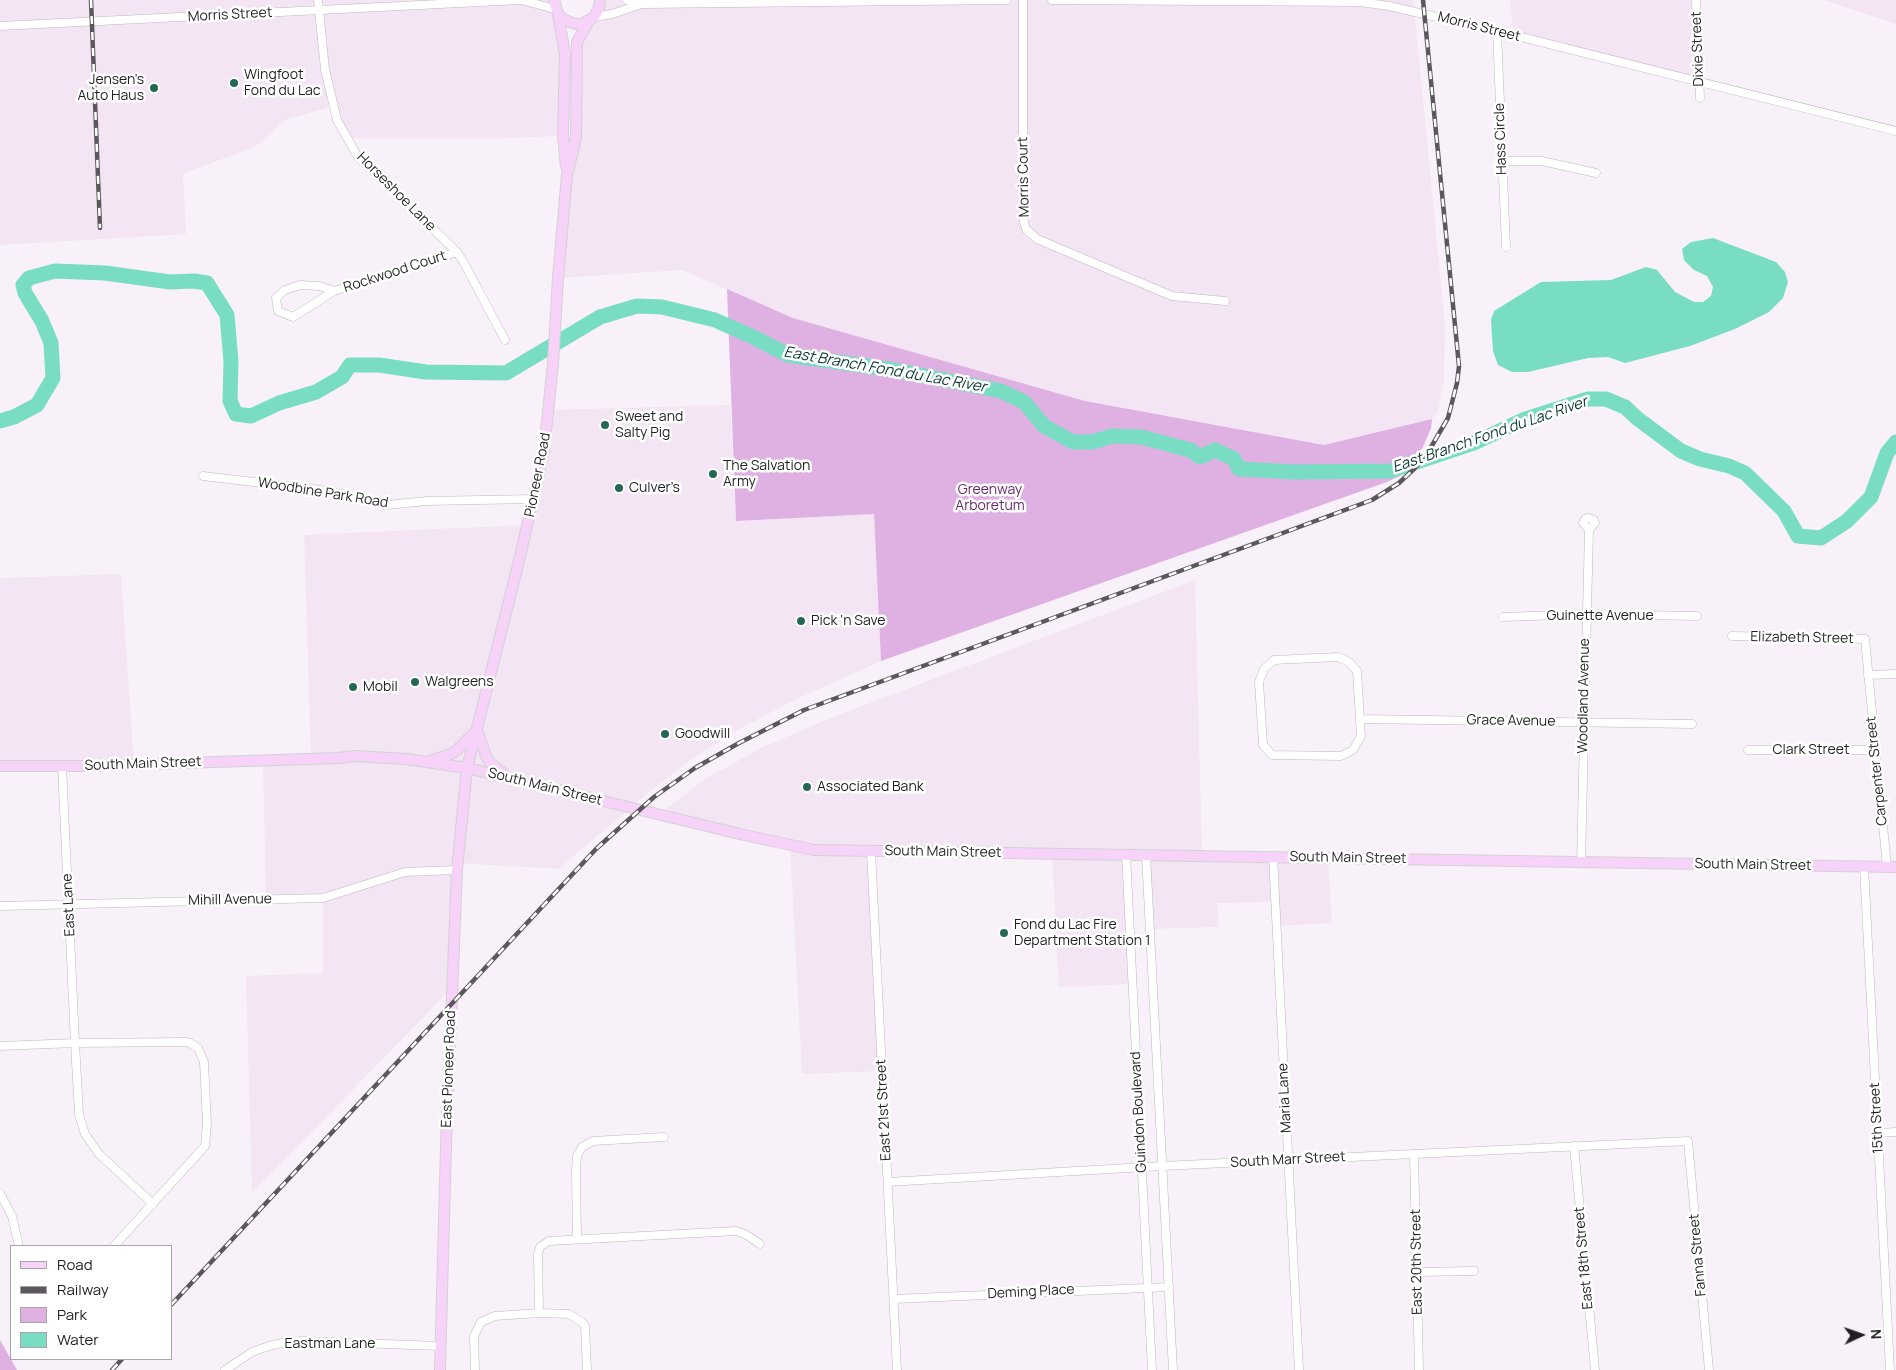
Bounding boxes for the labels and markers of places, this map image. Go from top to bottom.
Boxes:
place label: Wingfoot Fond du Lac [244,67,321,100]
place label: Jensen's Auto Haus [77,72,144,104]
marker: Wingfoot Fond du Lac [228,77,240,89]
marker: Jensen's Auto Haus [148,82,160,94]
place label: Sweet and Salty Pig [615,409,683,442]
marker: Sweet and Salty Pig [599,419,611,431]
place label: The Salvation Army [723,458,810,491]
marker: The Salvation Army [707,468,719,480]
place label: Culver's [629,480,680,496]
marker: Culver's [613,482,625,494]
place label: Pick 'n Save [811,613,885,629]
marker: Pick 'n Save [795,615,807,627]
place label: Walgreens [425,674,494,690]
marker: Walgreens [409,676,421,688]
place label: Mobil [363,679,398,695]
marker: Mobil [347,681,359,693]
place label: Goodwill [675,726,730,742]
marker: Goodwill [659,728,671,740]
place label: Associated Bank [817,779,924,795]
marker: Associated Bank [801,781,813,793]
place label: Fond du Lac Fire Department Station 1 [1014,917,1150,950]
marker: Fond du Lac Fire Department Station 1 [998,927,1010,939]

